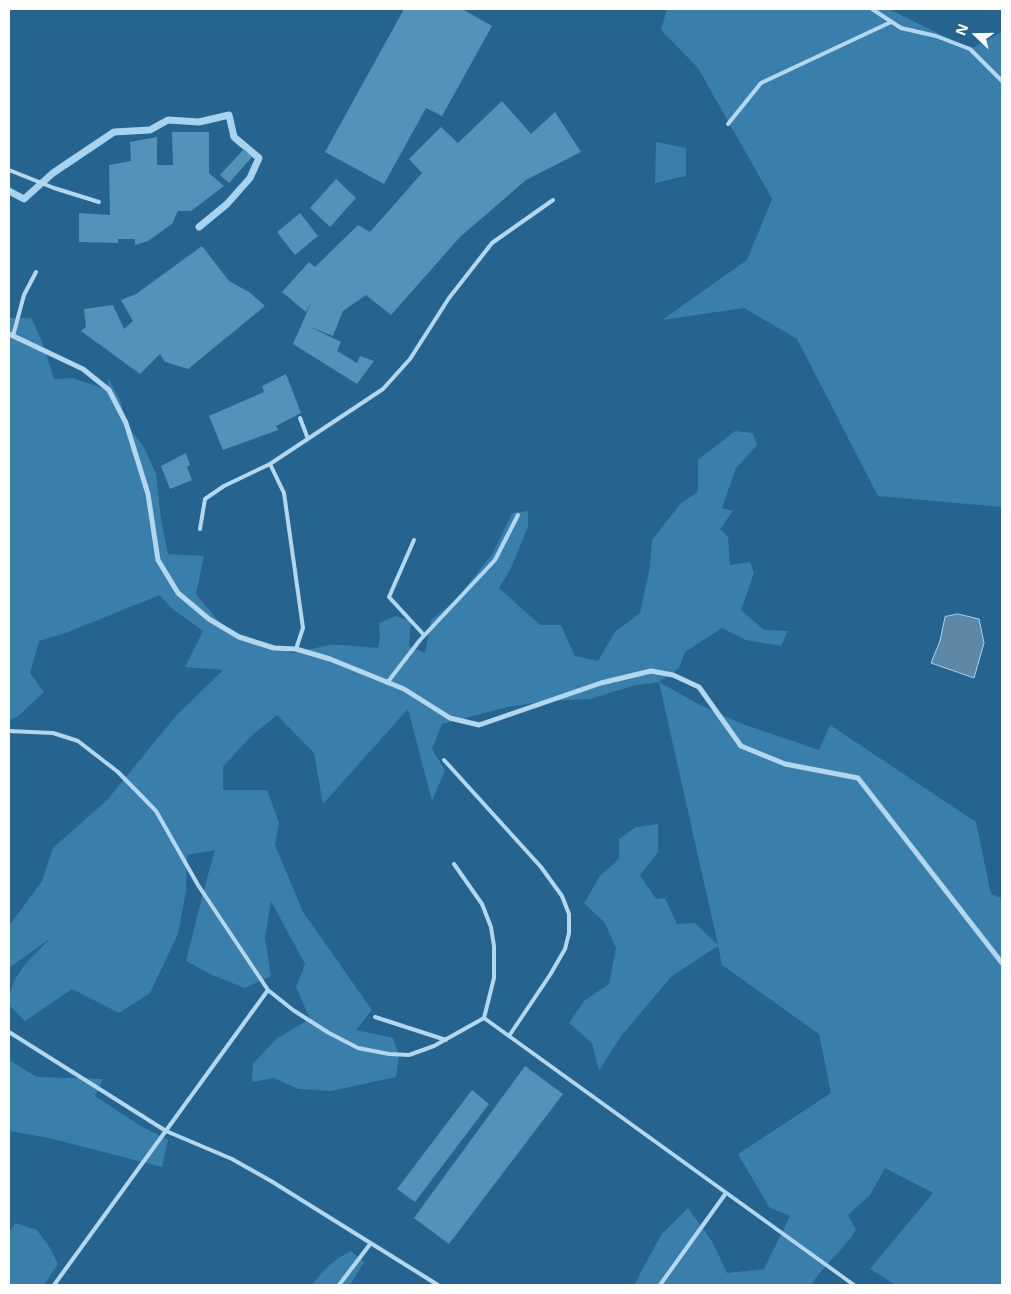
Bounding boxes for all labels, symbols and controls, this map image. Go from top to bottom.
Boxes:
north arrow [951,10,1001,60]
text: N [951,21,972,38]

